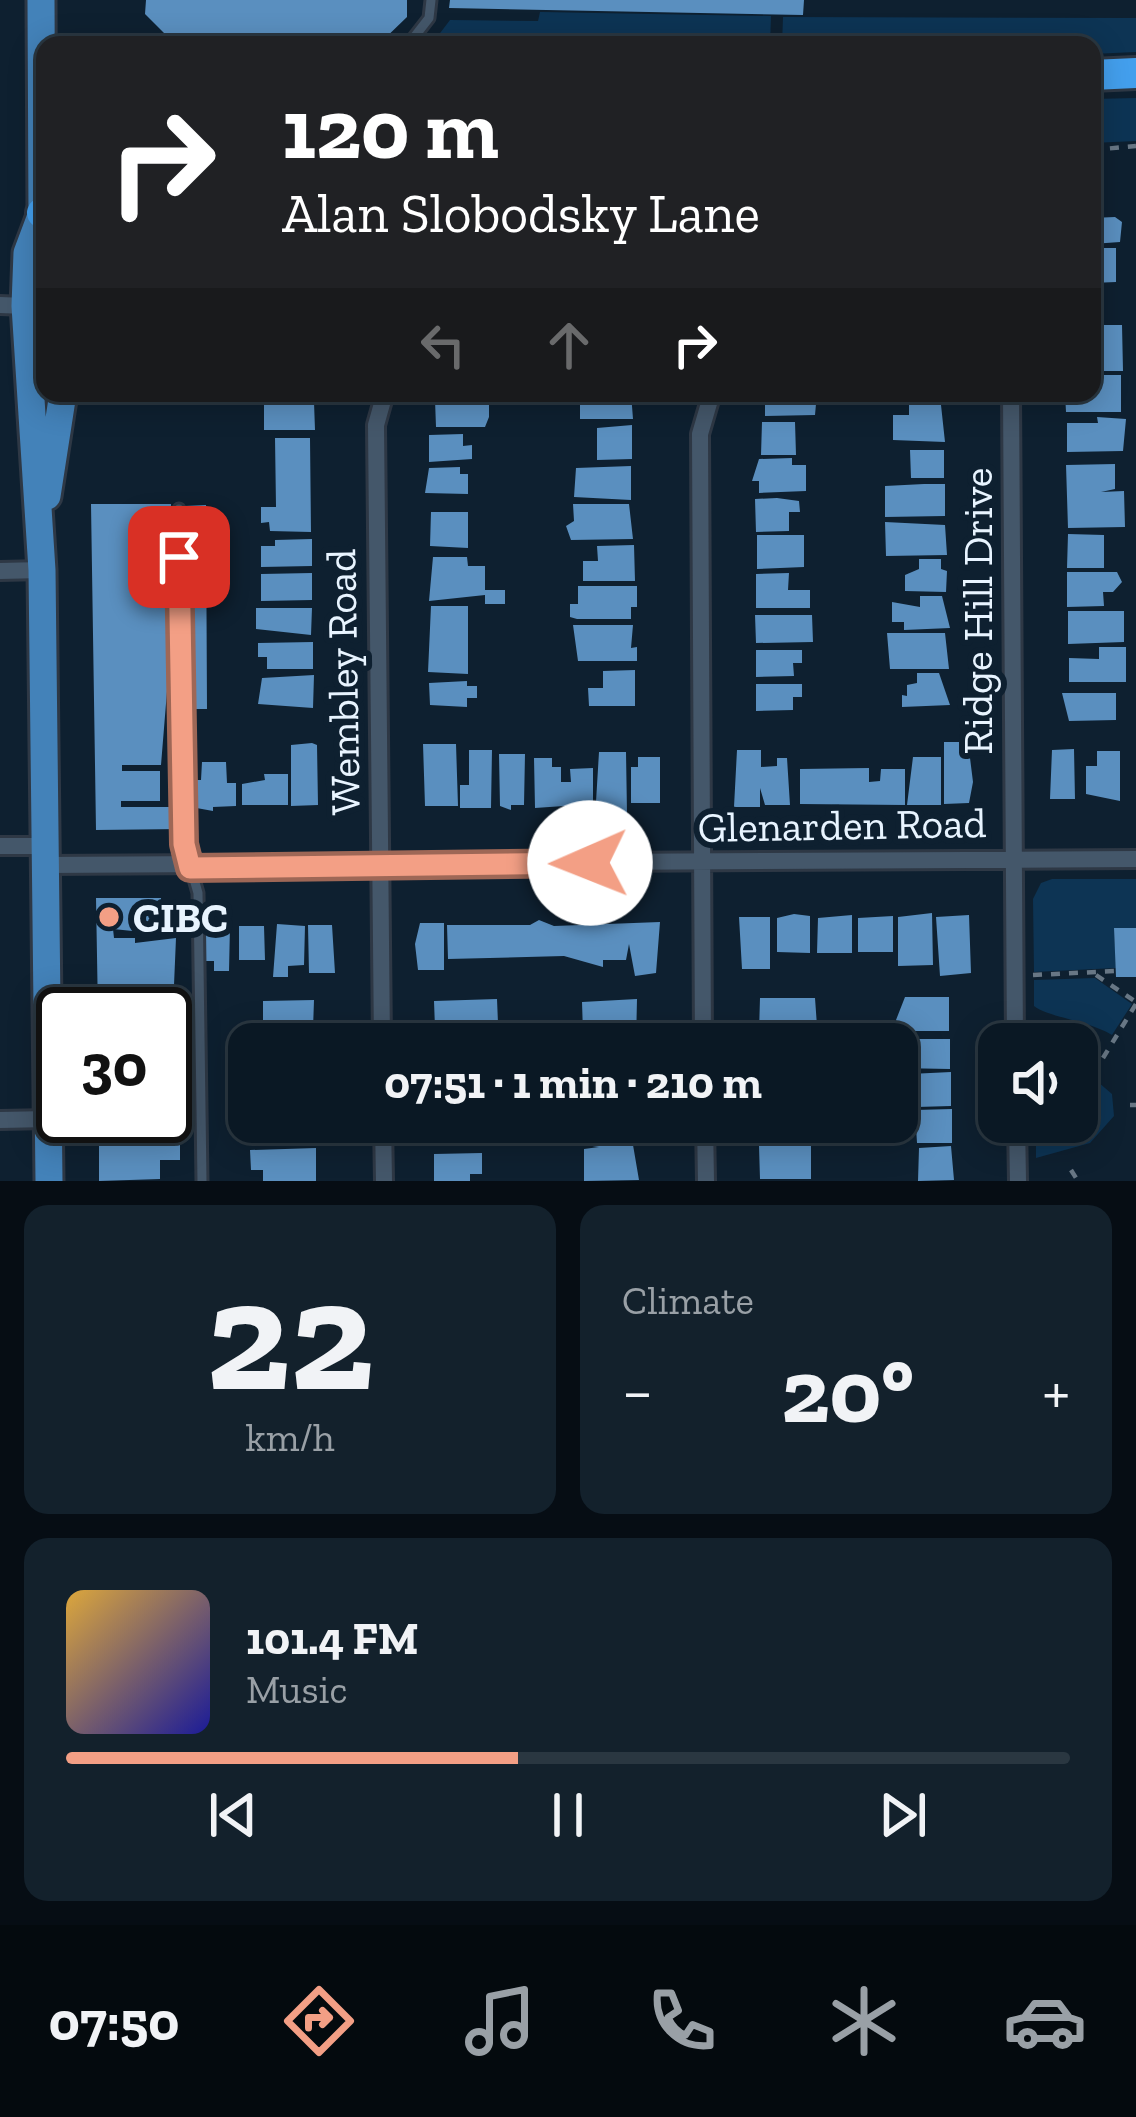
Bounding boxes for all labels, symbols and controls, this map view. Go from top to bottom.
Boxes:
text: 120 m [282,79,499,180]
icon: right [84,84,240,240]
text: Alan Slobodsky Lane [282,181,760,246]
icon: left [410,312,476,378]
icon: ahead [536,312,602,378]
icon: right [662,312,728,378]
street label: Ridge Hill Drive [952,467,1003,755]
pin [128,506,230,608]
icon: arrive [146,524,212,590]
street label: Wembley Road [315,548,371,816]
street label: Glenarden Road [697,797,987,853]
position arrow [527,800,653,926]
place label: CIBC [133,892,228,943]
marker: CIBC [96,904,122,930]
speed limit sign: 30 [36,987,192,1143]
map controls [978,1023,1098,1143]
button: sound [978,1023,1098,1143]
text: 07:51 · 1 min · 210 m [384,1056,762,1110]
text: 22 [206,1242,374,1429]
text: Climate [622,1277,754,1324]
text: 20° [781,1337,914,1445]
text: − [622,1352,653,1431]
text: + [1042,1352,1070,1431]
text: km/h [246,1414,335,1461]
text: 101.4 FM [246,1612,419,1666]
text: Music [246,1666,348,1713]
icon: previous [200,1782,266,1848]
icon: pause [535,1782,601,1848]
icon: next [870,1782,936,1848]
icon: directions [277,1979,361,2063]
icon: music [458,1979,542,2063]
icon: phone [640,1979,724,2063]
icon: climate [822,1979,906,2063]
icon: car [1003,1979,1087,2063]
text: 07:50 [49,1989,179,2054]

